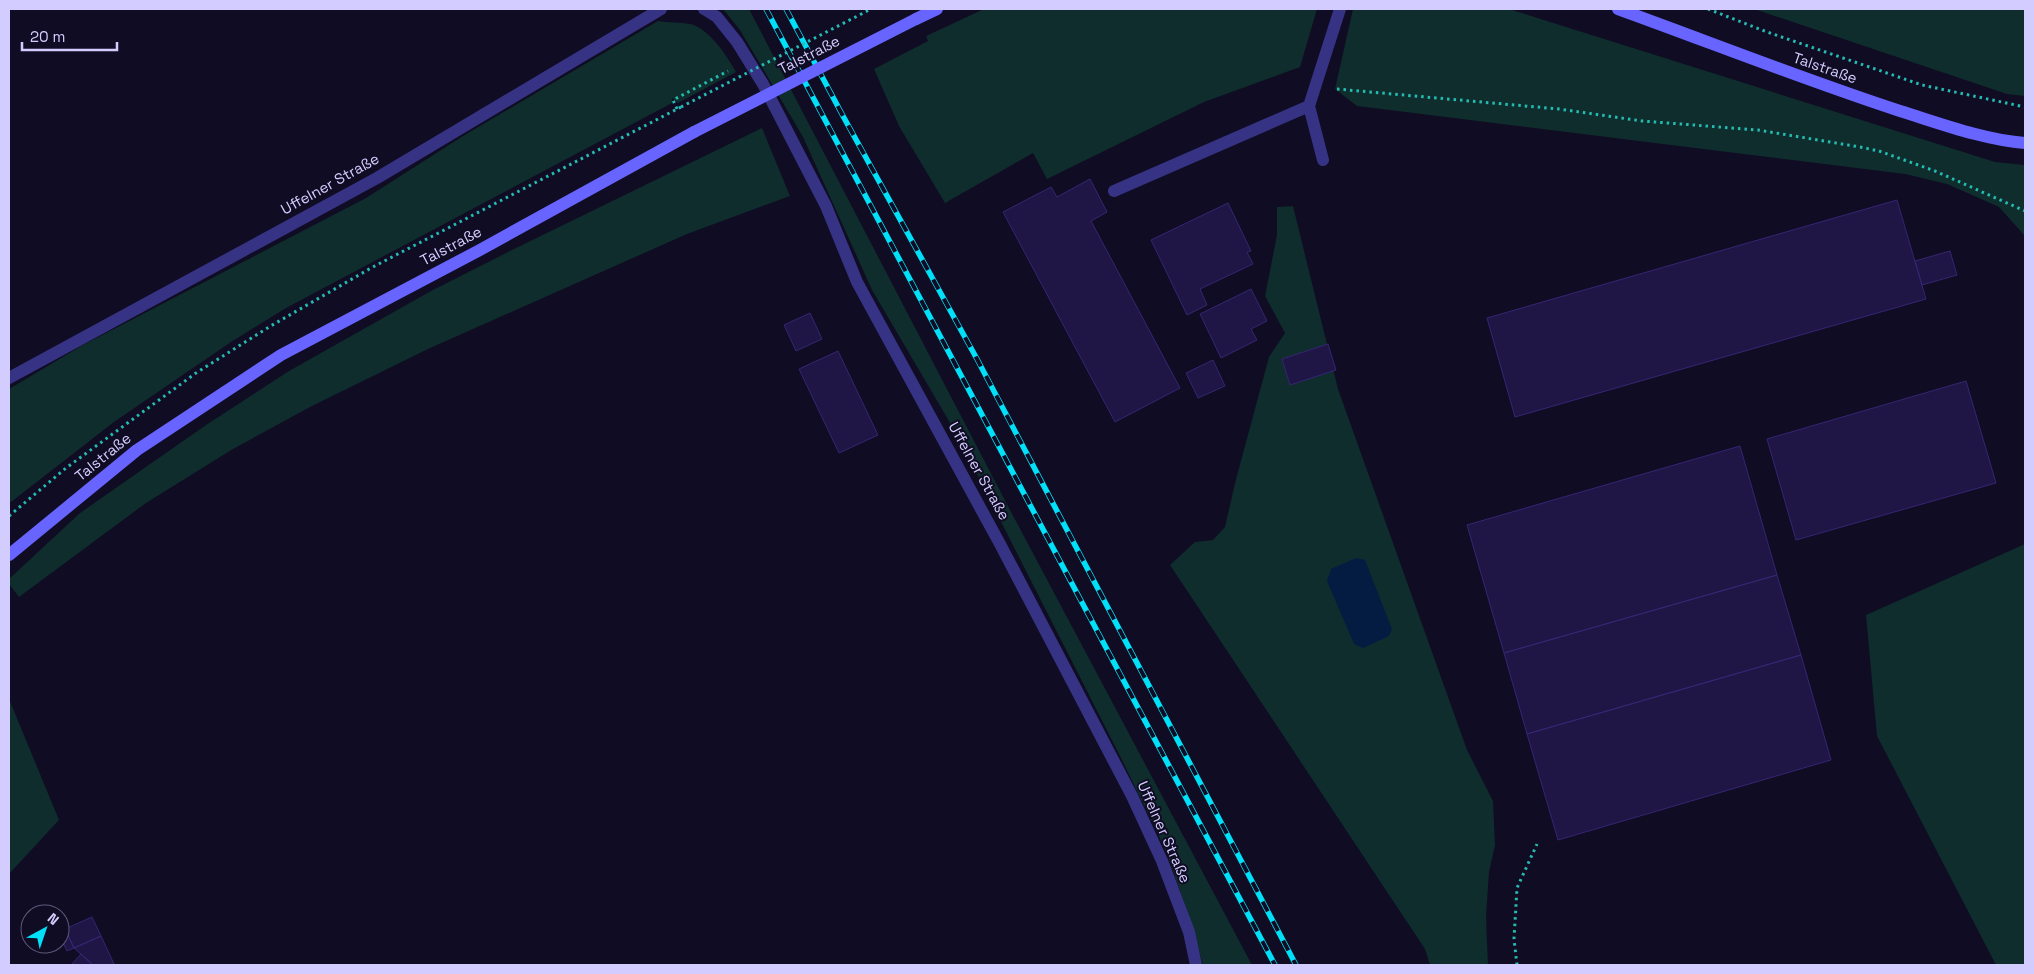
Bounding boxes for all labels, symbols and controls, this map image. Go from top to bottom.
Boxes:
scale bar [22,20,118,52]
text: 20 m [30,27,65,46]
street label: Talstraße [775,31,843,78]
street label: Talstraße [1790,48,1860,87]
street label: Uffelner Straße [277,149,382,218]
street label: Talstraße [417,221,485,270]
street label: Uffelner Straße [945,418,1014,523]
street label: Talstraße [71,428,135,485]
street label: Uffelner Straße [1133,778,1195,886]
north arrow [20,904,70,954]
text: N [44,909,63,929]

